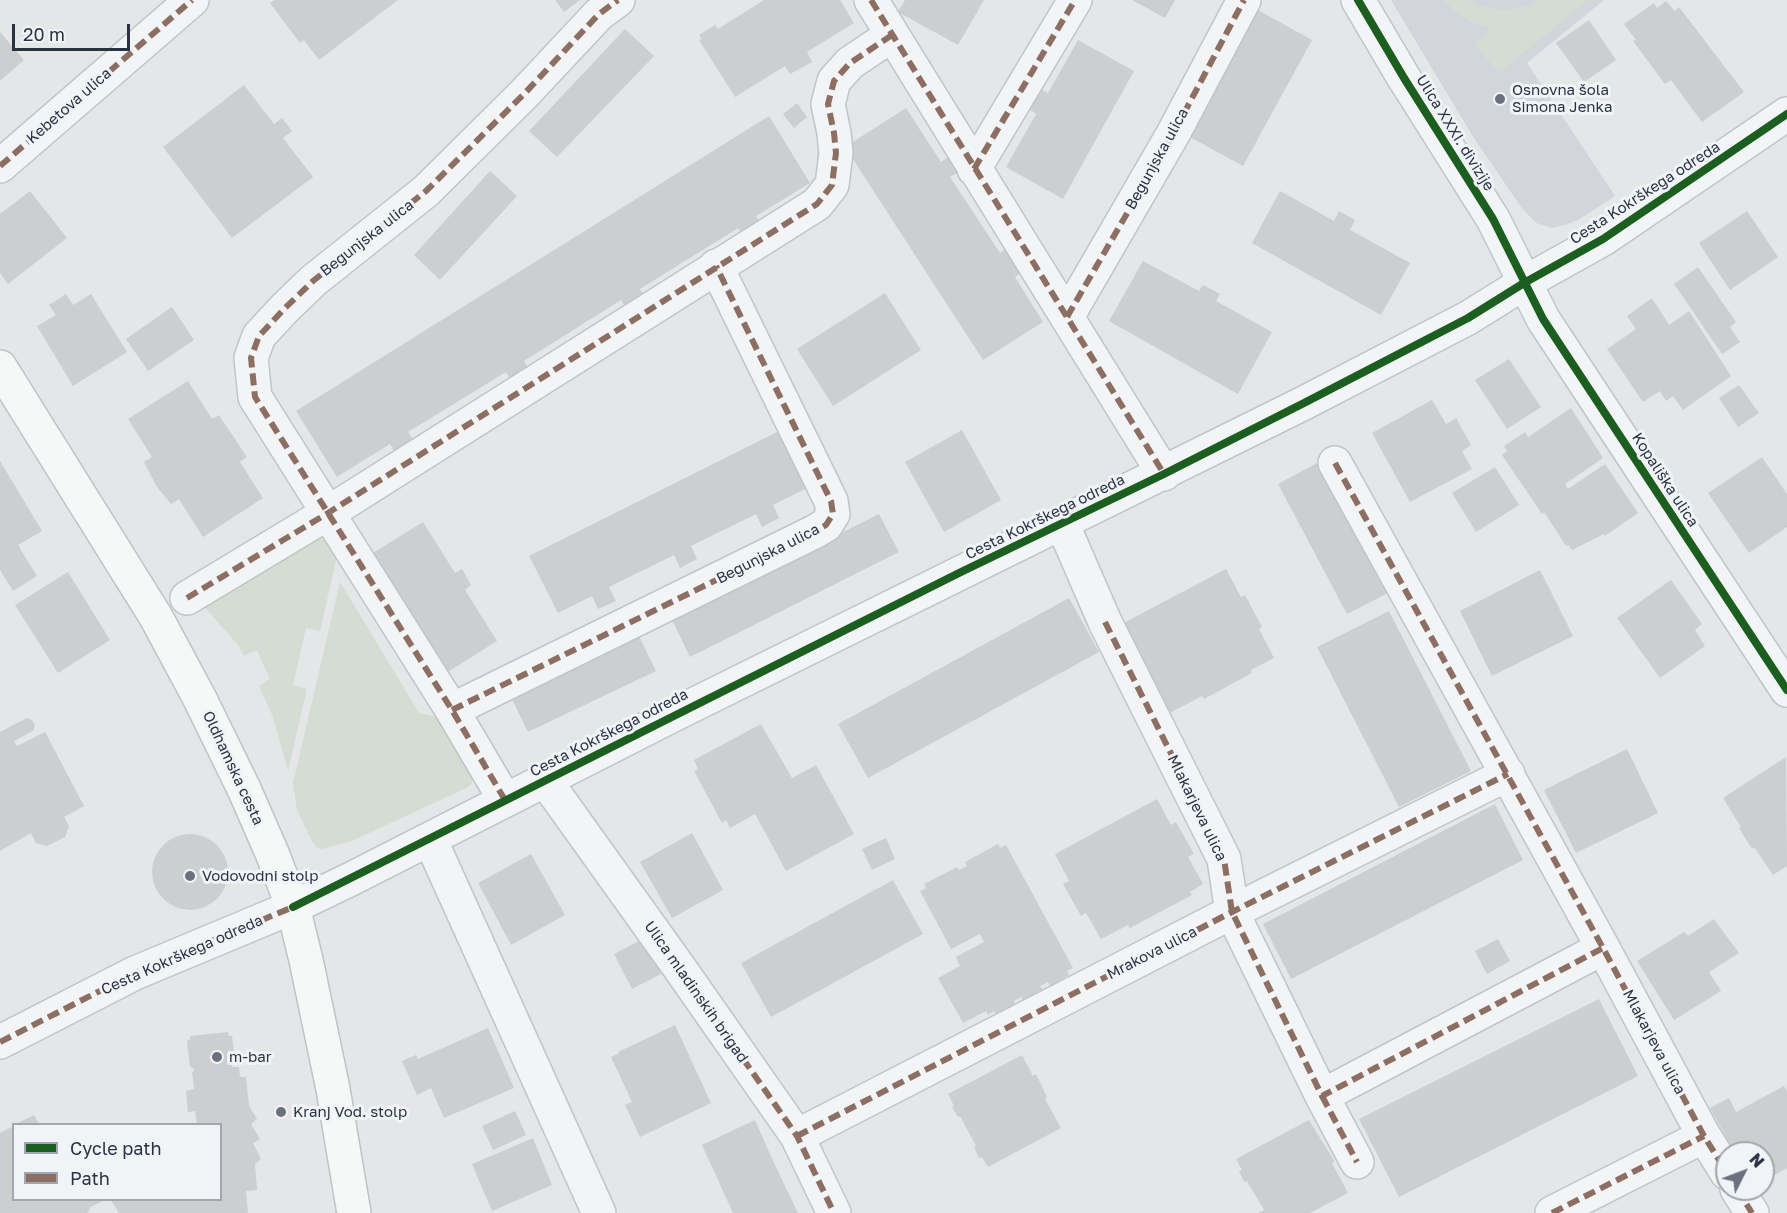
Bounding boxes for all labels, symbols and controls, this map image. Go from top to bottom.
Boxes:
scale bar [15,12,134,50]
text: 20 m [23,23,65,45]
street label: Kebetova ulica [23,64,115,148]
street label: Ulica XXXI. divizije [1412,72,1498,194]
place label: Osnovna šola Simona Jenka [1512,81,1612,116]
marker: Osnovna šola Simona Jenka [1493,92,1507,106]
street label: Begunjska ulica [1122,105,1192,213]
street label: Cesta Kokrškega odreda [1567,138,1723,248]
street label: Begunjska ulica [317,196,417,280]
street label: Kopališka ulica [1628,430,1702,530]
street label: Cesta Kokrškega odreda [962,471,1128,563]
street label: Begunjska ulica [713,520,823,588]
street label: Cesta Kokrškega odreda [527,685,691,781]
street label: Oldhamska cesta [199,708,267,828]
street label: Mlakarjeva ulica [1163,752,1231,864]
place label: Vodovodni stolp [202,867,318,885]
marker: Vodovodni stolp [183,869,197,883]
street label: Cesta Kokrškega odreda [98,911,266,999]
street label: Ulica mladinskih brigad [640,918,752,1066]
street label: Mrakova ulica [1104,923,1200,983]
street label: Mlakarjeva ulica [1619,987,1689,1097]
place label: m-bar [229,1048,272,1066]
marker: m-bar [210,1050,224,1064]
place label: Kranj Vod. stolp [293,1103,407,1121]
marker: Kranj Vod. stolp [274,1105,288,1119]
legend [12,1123,222,1201]
text: Cycle path [70,1137,162,1159]
north arrow [1715,1141,1775,1201]
text: N [1745,1149,1768,1172]
text: Path [70,1167,110,1189]

